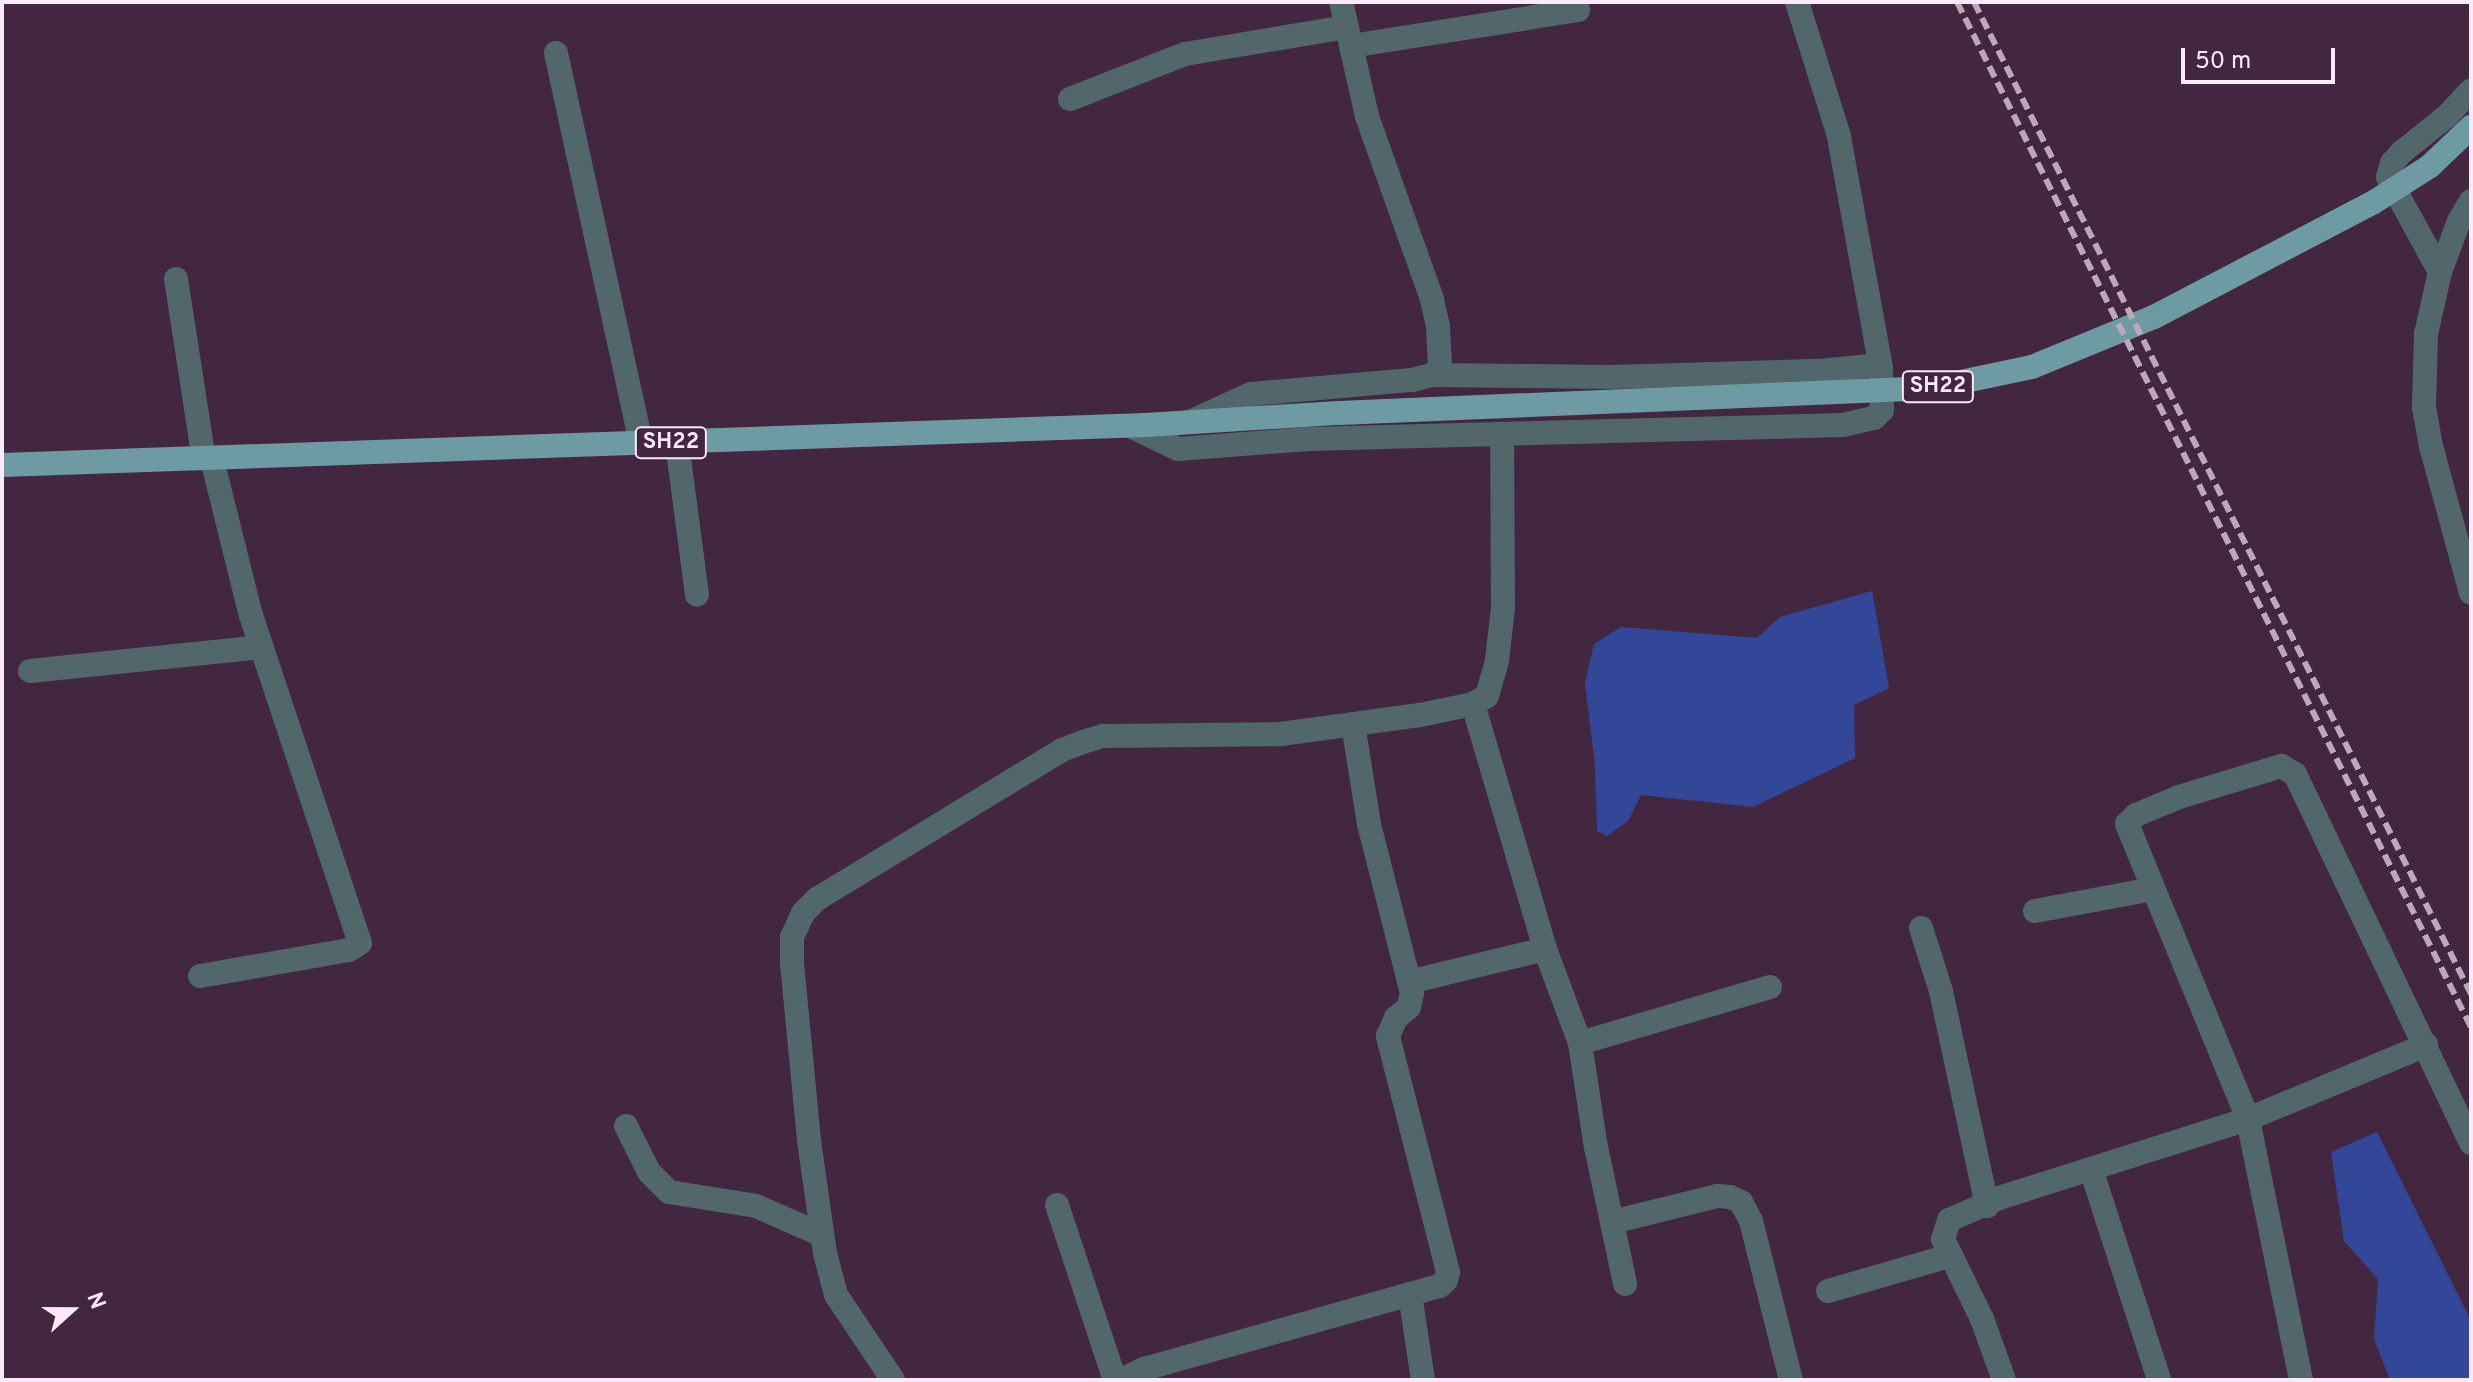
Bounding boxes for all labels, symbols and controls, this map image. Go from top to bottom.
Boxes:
scale bar [2185,32,2339,82]
text: 50 m [2195,47,2251,77]
road number: SH22 [1900,369,1976,405]
road number: SH22 [633,425,709,461]
north arrow [32,1270,112,1350]
text: N [79,1289,110,1313]

